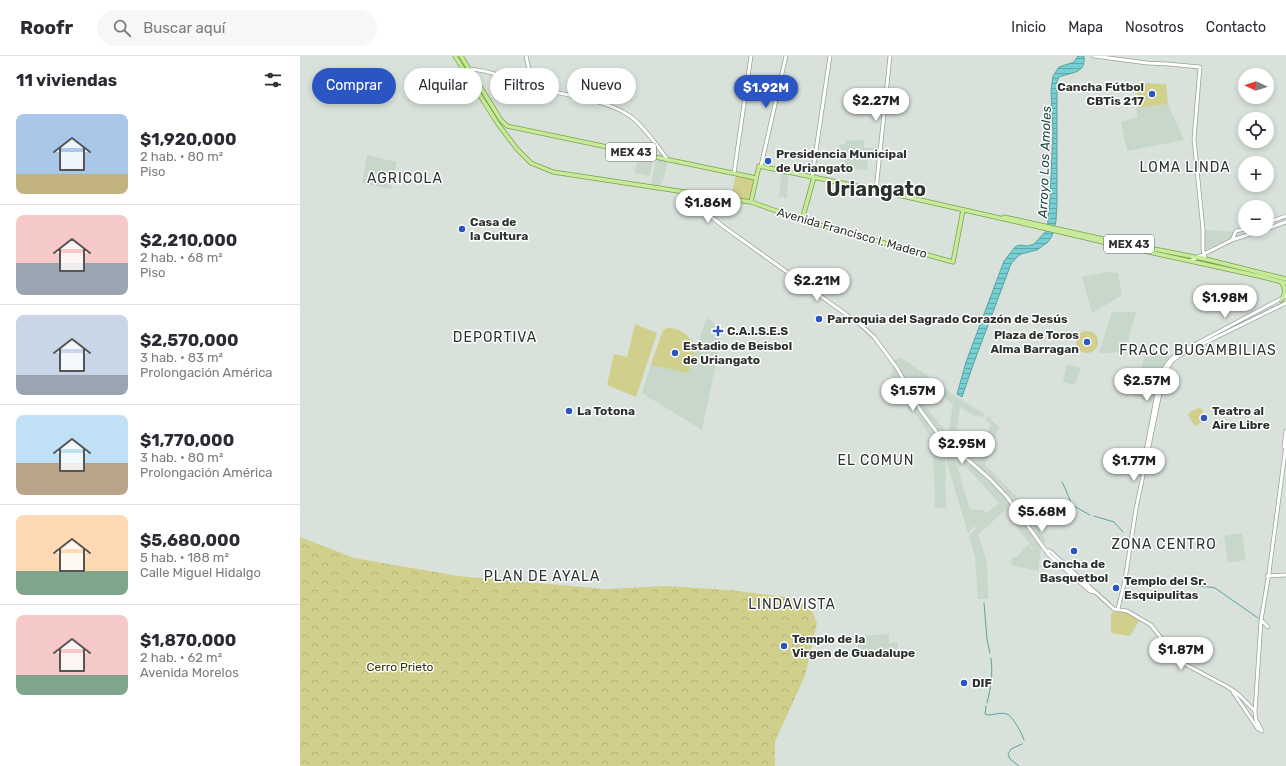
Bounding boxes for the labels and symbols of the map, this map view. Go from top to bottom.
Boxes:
north arrow [1238,68,1274,104]
pin: $1.92M [733,75,799,109]
place label: Cancha Fútbol CBTis 217 [1057,80,1144,108]
pin: $2.27M [843,88,909,122]
marker: Cancha Fútbol CBTis 217 [1147,89,1157,99]
water label: Arroyo Los Amoles [1035,105,1054,219]
road number: MEX 43 [606,143,656,161]
place label: Presidencia Municipal de Uriangato [776,147,907,175]
marker: Presidencia Municipal de Uriangato [763,156,773,166]
district label: LOMA LINDA [1139,159,1231,176]
district label: AGRICOLA [367,170,443,187]
district label: Uriangato [826,177,926,201]
pin: $1.86M [675,190,741,224]
street label: Avenida Francisco I. Madero [775,205,929,261]
place label: Casa de la Cultura [470,215,528,243]
marker: Casa de la Cultura [457,224,467,234]
road number: MEX 43 [1104,235,1154,253]
pin: $2.21M [784,268,850,302]
pin: $1.98M [1192,285,1258,319]
place label: Parroquia del Sagrado Corazón de Jesús [827,312,1068,326]
marker: Parroquia del Sagrado Corazón de Jesús [814,314,824,324]
place label: C.A.I.S.E.S [727,324,788,338]
marker: C.A.I.S.E.S [712,325,724,337]
place label: Plaza de Toros Alma Barragan [991,328,1079,356]
district label: DEPORTIVA [453,329,537,346]
marker: Plaza de Toros Alma Barragan [1082,337,1092,347]
place label: Estadio de Beisbol de Uriangato [683,339,792,367]
district label: FRACC BUGAMBILIAS [1119,342,1277,359]
marker: Estadio de Beisbol de Uriangato [670,348,680,358]
pin: $2.57M [1114,368,1180,402]
pin: $1.57M [880,378,946,412]
place label: La Totona [577,404,635,418]
place label: Teatro al Aire Libre [1212,404,1270,432]
marker: La Totona [564,406,574,416]
marker: Teatro al Aire Libre [1199,413,1209,423]
pin: $2.95M [929,431,995,465]
pin: $1.77M [1101,448,1167,482]
district label: EL COMUN [838,452,914,469]
pin: $5.68M [1009,499,1075,533]
district label: ZONA CENTRO [1111,536,1217,553]
marker: Cancha de Basquetbol [1069,546,1079,556]
place label: Cancha de Basquetbol [1040,557,1108,585]
district label: PLAN DE AYALA [484,568,600,585]
place label: Templo del Sr. Esquipulitas [1124,574,1206,602]
marker: Templo del Sr. Esquipulitas [1111,583,1121,593]
district label: LINDAVISTA [748,596,836,613]
place label: Templo de la Virgen de Guadalupe [792,632,915,660]
pin: $1.87M [1148,637,1214,671]
marker: Templo de la Virgen de Guadalupe [779,641,789,651]
park label: Cerro Prieto [367,660,434,674]
place label: DIF [972,676,992,690]
marker: DIF [959,678,969,688]

